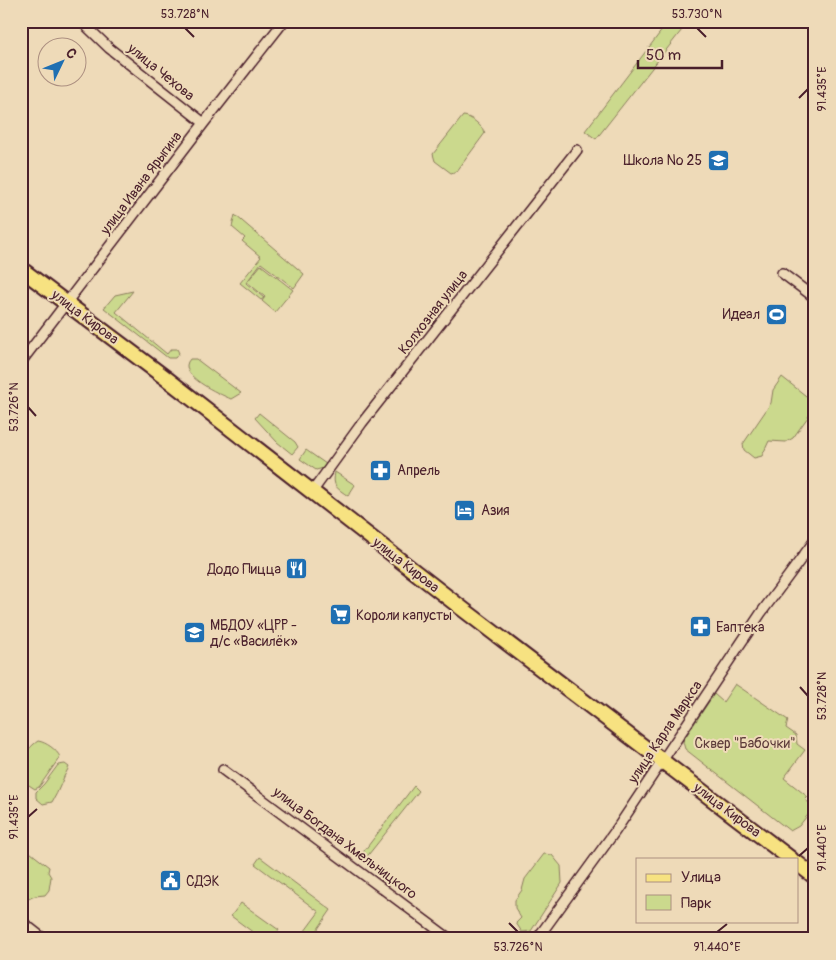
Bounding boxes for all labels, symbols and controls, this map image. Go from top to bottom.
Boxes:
text: 53.728°N [161,7,209,22]
text: 53.730°N [672,7,722,22]
north arrow [38,38,88,88]
scale bar [638,38,722,70]
street label: улица Чехова [123,39,198,104]
text: С [62,45,81,63]
text: 50 m [646,46,681,65]
text: 91.435°E [815,66,830,112]
street label: улица Ивана Ярыгина [96,128,185,239]
school or university icon: Школа № 25 [706,148,730,172]
place label: Школа № 25 [623,152,702,169]
street label: Колхозная улица [395,267,471,357]
street label: улица Кирова [47,286,122,348]
sports icon: Идеал [764,302,788,326]
place label: Идеал [722,306,760,323]
text: 53.726°N [7,382,22,432]
pharmacy icon: Апрель [369,458,393,482]
place label: Апрель [397,462,441,479]
hotel icon: Азия [453,498,477,522]
place label: Азия [481,502,510,519]
street label: улица Кирова [369,533,443,596]
restaurant icon: Додо Пицца [285,557,309,581]
place label: Додо Пицца [206,561,281,578]
supermarket icon: Короли капусты [328,603,352,627]
place label: Короли капусты [356,607,452,624]
pharmacy icon: Еаптека [688,615,712,639]
place label: МБДОУ «ЦРР - д/с «Василёк» [210,617,298,650]
place label: Еаптека [716,619,765,636]
school or university icon: МБДОУ «ЦРР - д/с «Василёк» [182,621,206,645]
text: 53.728°N [815,672,830,720]
street label: улица Карла Маркса [624,677,706,787]
park label: Сквер "Бабочки" [694,735,796,752]
street label: улица Кирова [689,779,764,841]
street label: улица Богдана Хмельницкого [269,783,421,903]
text: 91.435°E [7,794,22,840]
text: 91.440°E [815,824,830,872]
legend [636,858,798,922]
text: Улица [681,868,721,887]
public building icon: СДЭК [158,869,182,893]
place label: СДЭК [186,873,220,890]
text: Парк [681,894,712,913]
text: 53.726°N [493,940,543,955]
text: 91.440°E [693,940,741,955]

